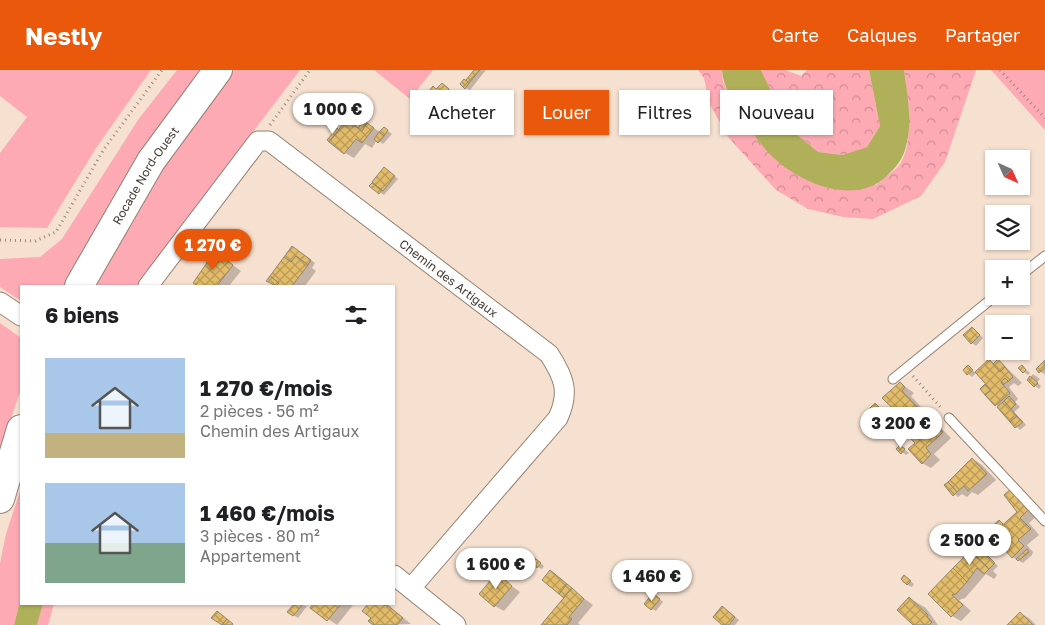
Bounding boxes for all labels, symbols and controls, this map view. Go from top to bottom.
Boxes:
text: Nestly [25,21,102,50]
text: Carte [772,24,819,46]
text: Calques [847,24,917,46]
text: Partager [945,24,1020,46]
chip: Acheter [410,90,514,135]
chip: Louer [524,90,609,135]
chip: Filtres [619,90,710,135]
chip: Nouveau [720,90,833,135]
pin: 1 000 € [287,92,379,135]
text: 1 000 € [304,99,362,119]
street label: Rocade Nord-Ouest [109,123,182,227]
north arrow [985,150,1030,195]
map controls [985,150,1030,360]
button: layers [985,205,1030,250]
pin: 1 270 € [167,228,259,271]
text: 1 270 € [185,235,241,255]
street label: Chemin des Artigaux [397,236,501,320]
button: + [985,260,1030,305]
icon: filters [342,301,370,329]
text: 6 biens [45,302,119,328]
button: − [985,315,1030,360]
text: 1 270 €/mois [200,375,333,401]
icon: home [85,378,145,438]
text: 2 pièces · 56 m² [200,401,319,421]
pin: 3 200 € [855,406,947,449]
text: 3 200 € [871,413,931,433]
text: Chemin des Artigaux [200,421,359,441]
text: 1 460 €/mois [200,500,335,526]
icon: home [85,503,145,563]
pin: 2 500 € [924,524,1016,566]
text: 3 pièces · 80 m² [200,526,320,546]
text: 2 500 € [940,530,1000,550]
text: Appartement [200,546,301,566]
pin: 1 600 € [450,548,542,590]
text: 1 600 € [467,554,525,574]
pin: 1 460 € [606,560,698,602]
text: 1 460 € [623,566,681,586]

